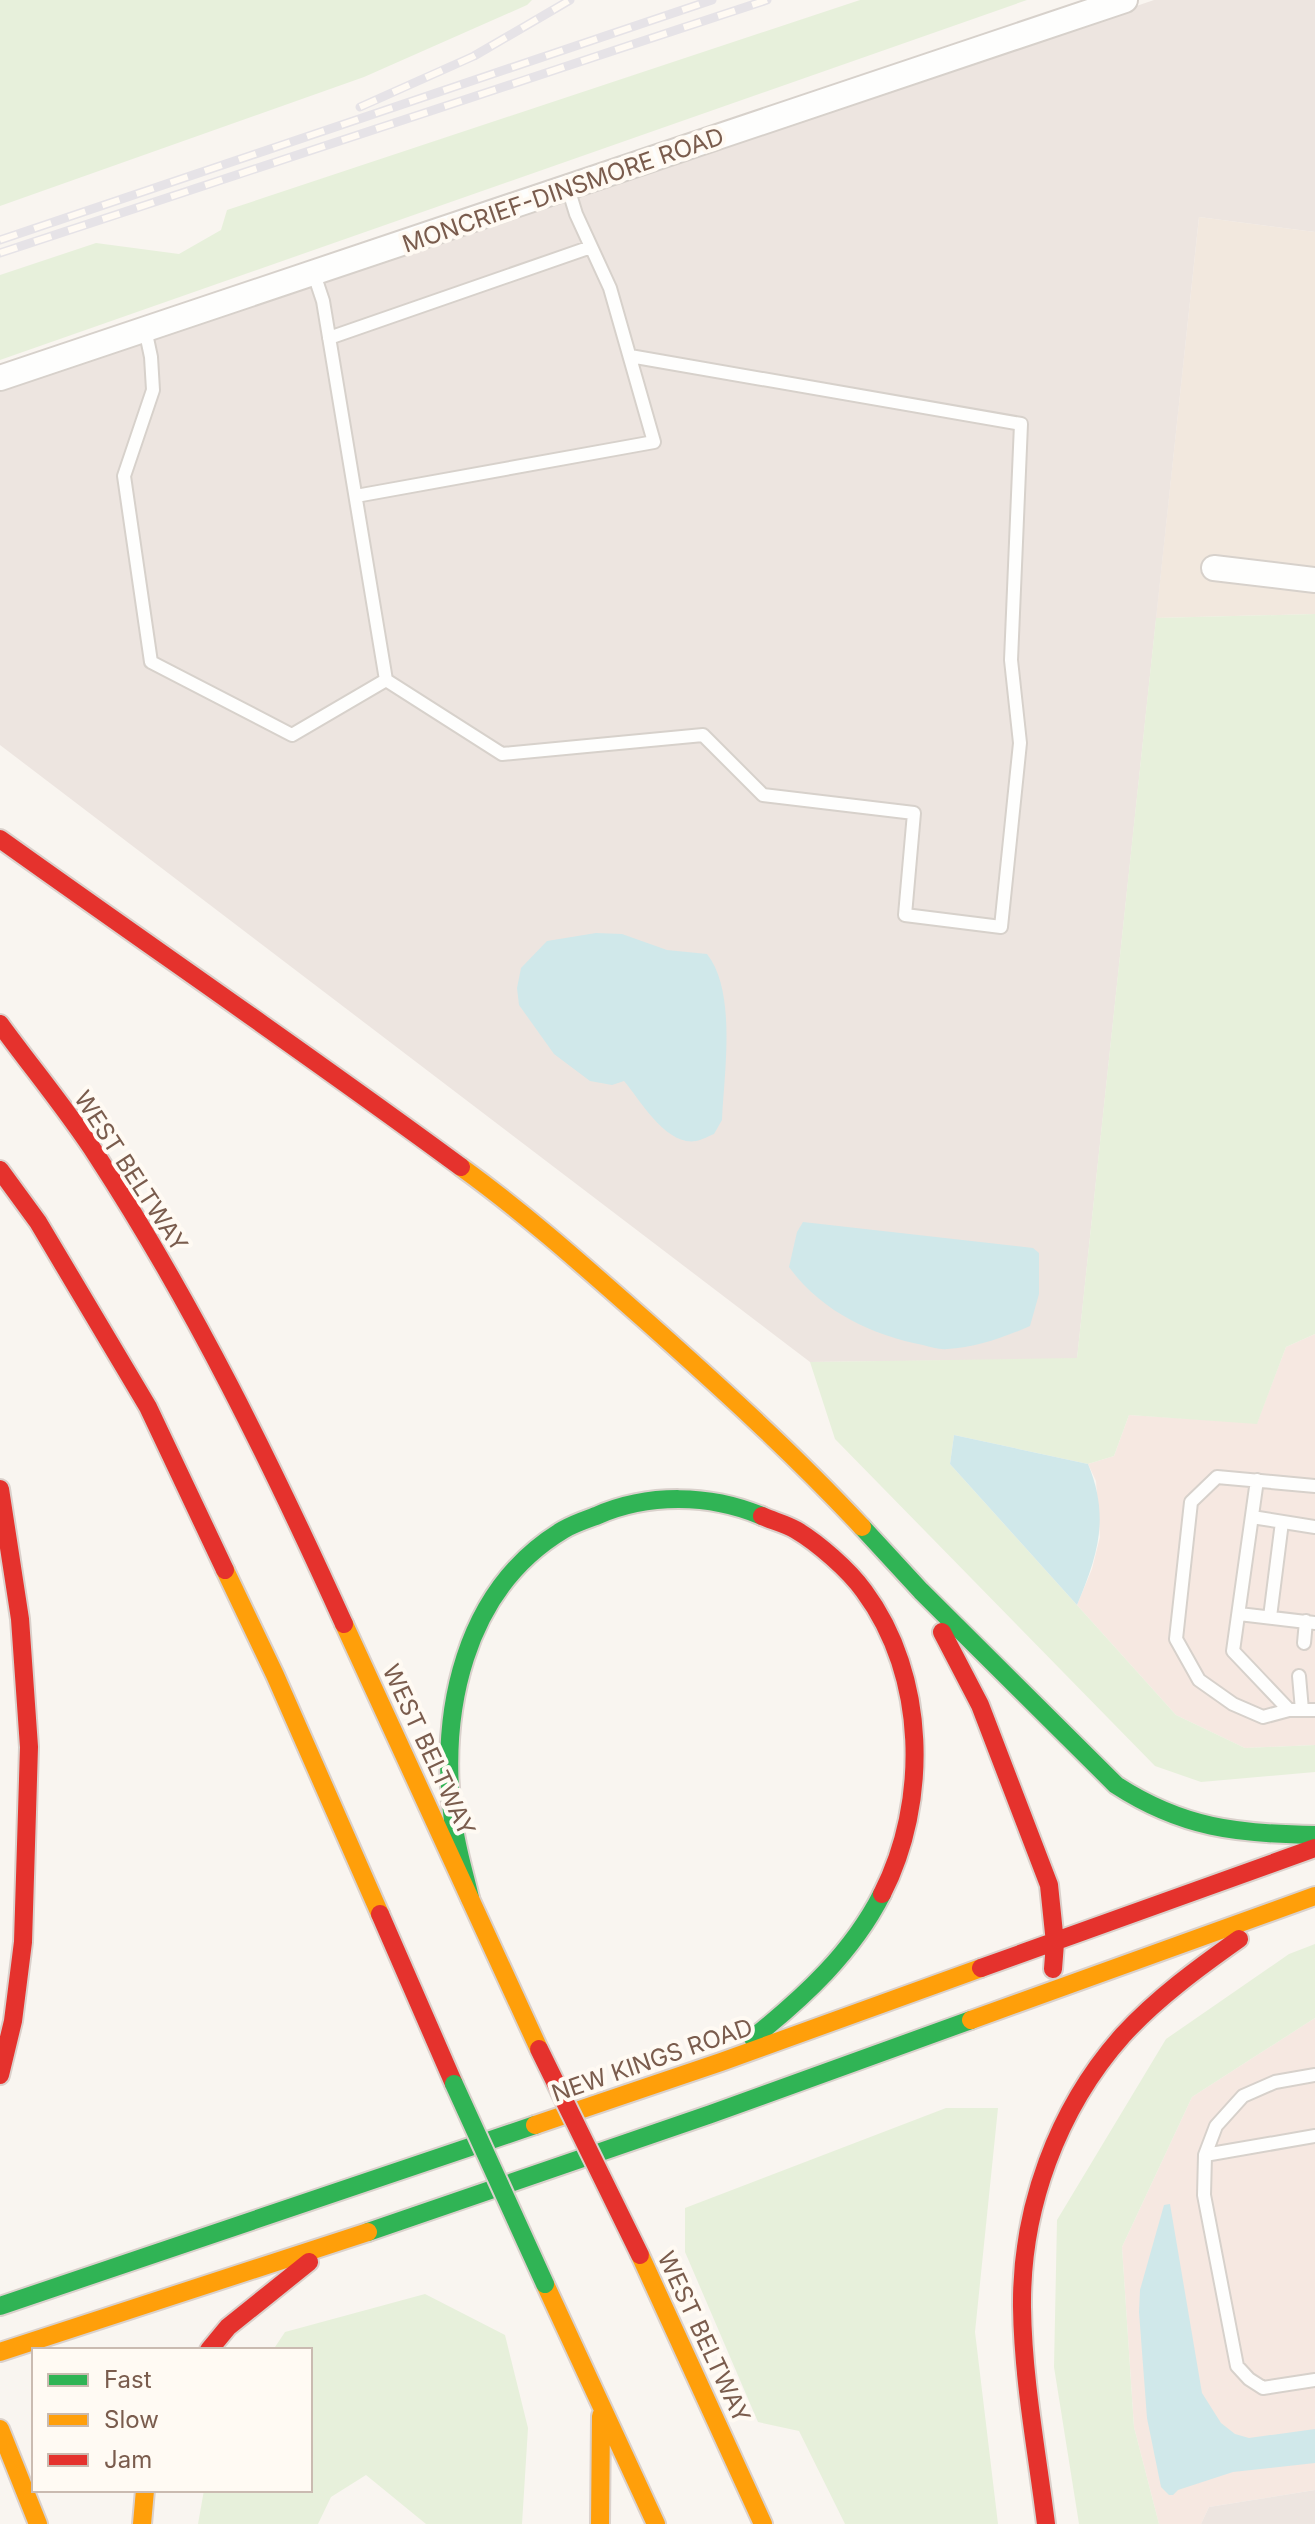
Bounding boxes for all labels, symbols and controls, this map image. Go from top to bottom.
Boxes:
street label: MONCRIEF-DINSMORE ROAD [399,121,727,259]
street label: WEST BELTWAY [68,1085,194,1257]
street label: WEST BELTWAY [377,1660,481,1840]
street label: NEW KINGS ROAD [548,2012,756,2108]
street label: WEST BELTWAY [652,2247,756,2427]
legend [32,2348,312,2492]
text: Fast [104,2365,152,2394]
text: Slow [104,2405,159,2434]
text: Jam [104,2445,152,2474]

